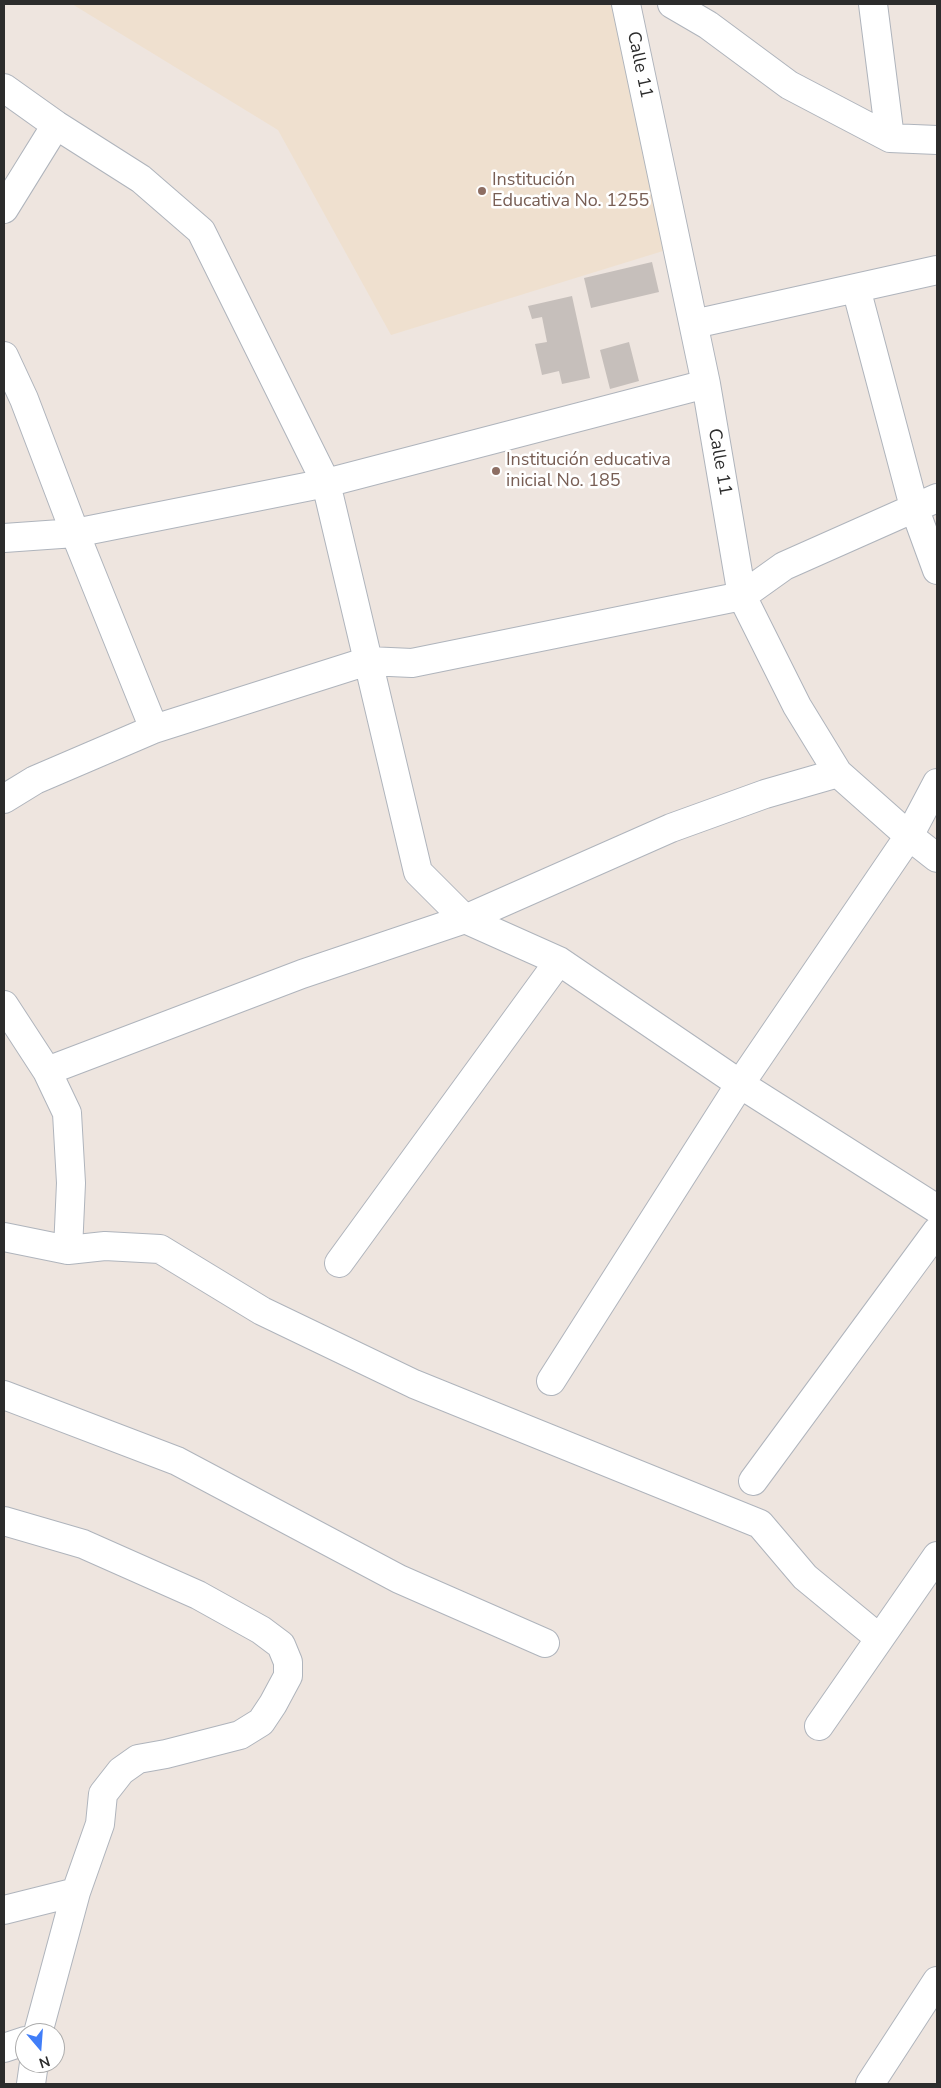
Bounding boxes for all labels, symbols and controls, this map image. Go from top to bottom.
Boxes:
street label: Calle 11 [621,30,657,100]
place label: Institución Educativa No. 1255 [492,170,649,212]
marker: Institución Educativa No. 1255 [476,185,488,197]
street label: Calle 11 [702,427,736,497]
place label: Institución educativa inicial No. 185 [506,450,671,492]
marker: Institución educativa inicial No. 185 [490,465,502,477]
north arrow [15,2023,65,2073]
text: N [37,2051,52,2072]

